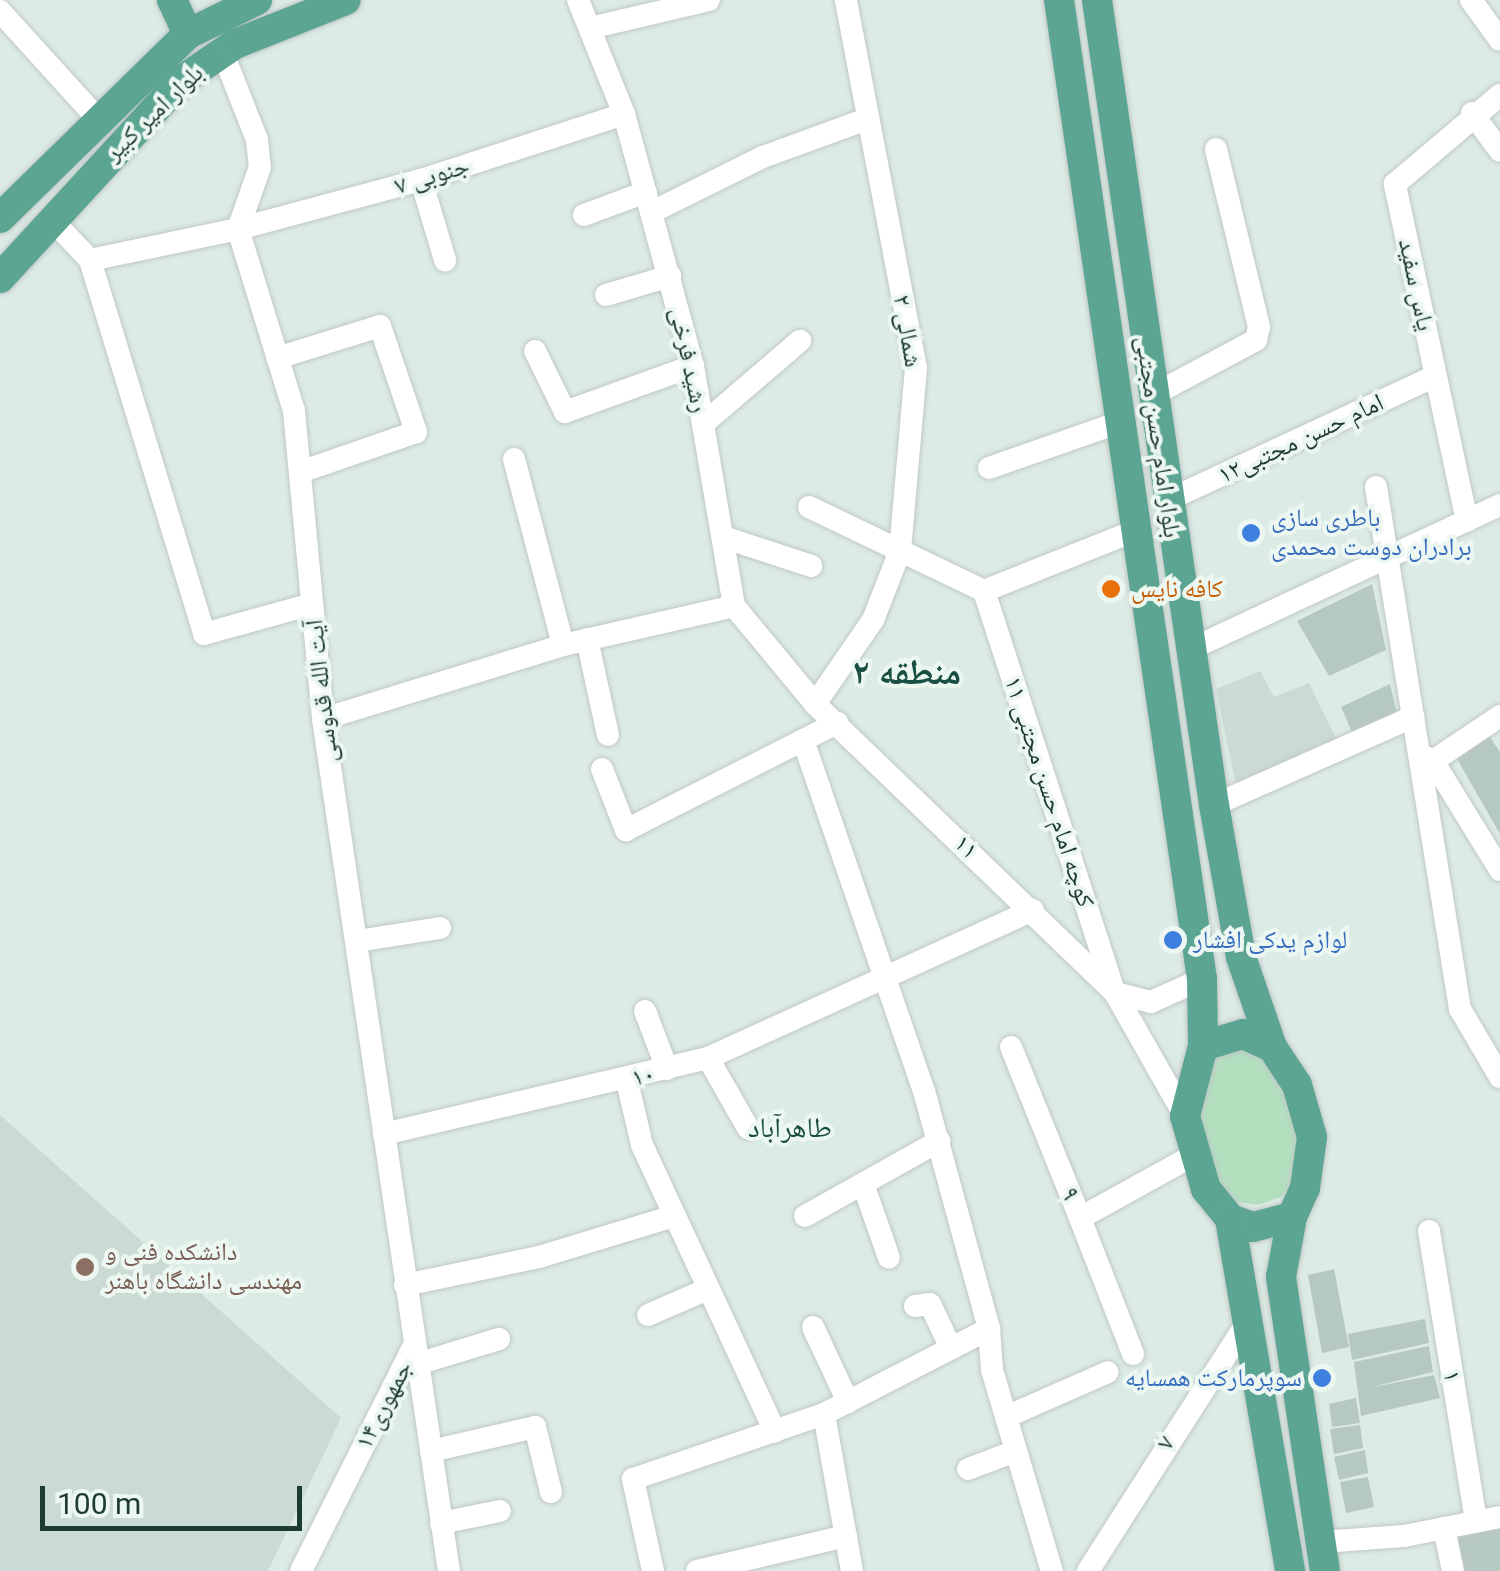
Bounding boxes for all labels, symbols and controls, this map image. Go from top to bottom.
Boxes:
street label: بلوار امیر کبیر [98,58,210,168]
street label: ۷ جنوبی [391,150,473,202]
street label: یاس سفید [1392,236,1440,334]
street label: ۲ شمالی [886,292,928,370]
street label: رشید فرخی [663,305,715,415]
street label: بلوار امام حسن مجتبی [1129,334,1187,540]
street label: امام حسن مجتبی۱۲ [1213,388,1389,490]
place label: باطری سازی برادران دوست محمدی [1271,504,1472,563]
marker: باطری سازی برادران دوست محمدی [1240,522,1262,544]
place label: کافه نایس [1131,574,1223,604]
marker: کافه نایس [1100,578,1122,600]
street label: آیت الله قدوسی [300,618,344,764]
district label: منطقه ۲ [853,652,961,694]
street label: کوچه امام حسن مجتبی ۱۱ [997,673,1101,911]
street label: ۱۱ [948,828,984,866]
place label: لوازم یدکی افشار [1193,925,1347,955]
marker: لوازم یدکی افشار [1162,929,1184,951]
street label: ۱۰ [628,1059,658,1093]
district label: طاهرآباد [748,1111,832,1145]
street label: ۹ [1054,1183,1086,1205]
place label: دانشکده فنی و مهندسی دانشگاه باهنر [105,1238,302,1297]
marker: دانشکده فنی و مهندسی دانشگاه باهنر [74,1256,96,1278]
street label: جمهوری۱۴ [349,1356,419,1454]
place label: سوپرمارکت همسایه [1125,1363,1302,1393]
marker: سوپرمارکت همسایه [1311,1367,1333,1389]
street label: ۱ [1436,1368,1468,1384]
street label: ۷ [1150,1430,1182,1456]
scale bar [45,1466,308,1528]
text: 100 m [57,1486,141,1521]

